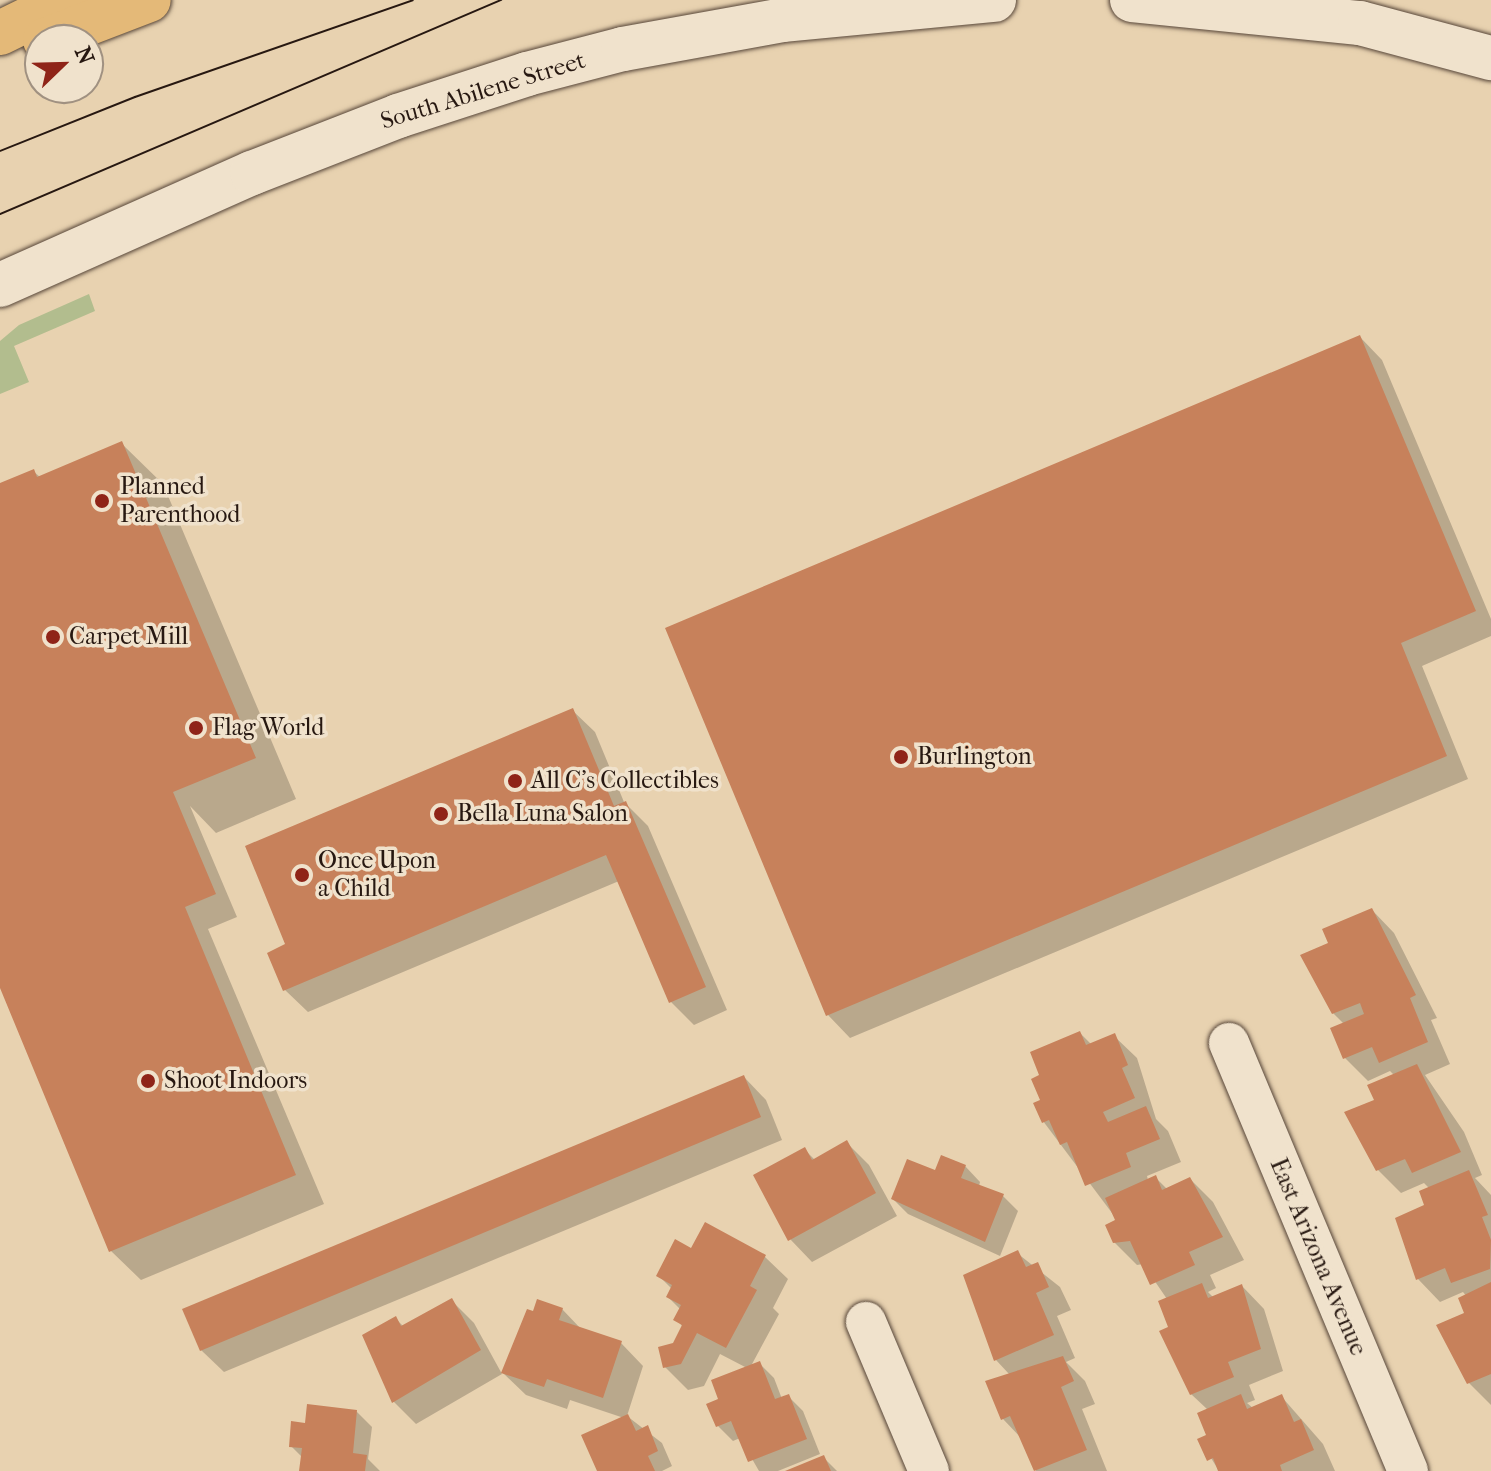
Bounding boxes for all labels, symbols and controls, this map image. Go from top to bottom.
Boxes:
north arrow [24,24,104,104]
text: N [69,43,99,68]
street label: South Abilene Street [377,46,589,136]
place label: Planned Parenthood [120,473,240,529]
marker: Planned Parenthood [91,490,113,512]
place label: Carpet Mill [69,623,188,651]
marker: Carpet Mill [44,628,62,646]
place label: Flag World [212,714,324,742]
marker: Flag World [187,719,205,737]
place label: Burlington [917,743,1032,771]
marker: Burlington [892,748,910,766]
place label: All C's Collectibles [531,767,719,795]
marker: All C's Collectibles [506,772,524,790]
place label: Bella Luna Salon [457,800,628,828]
marker: Bella Luna Salon [432,805,450,823]
place label: Once Upon a Child [318,847,436,903]
marker: Once Upon a Child [293,866,311,884]
place label: Shoot Indoors [164,1067,307,1095]
marker: Shoot Indoors [139,1072,157,1090]
street label: East Arizona Avenue [1263,1154,1373,1360]

